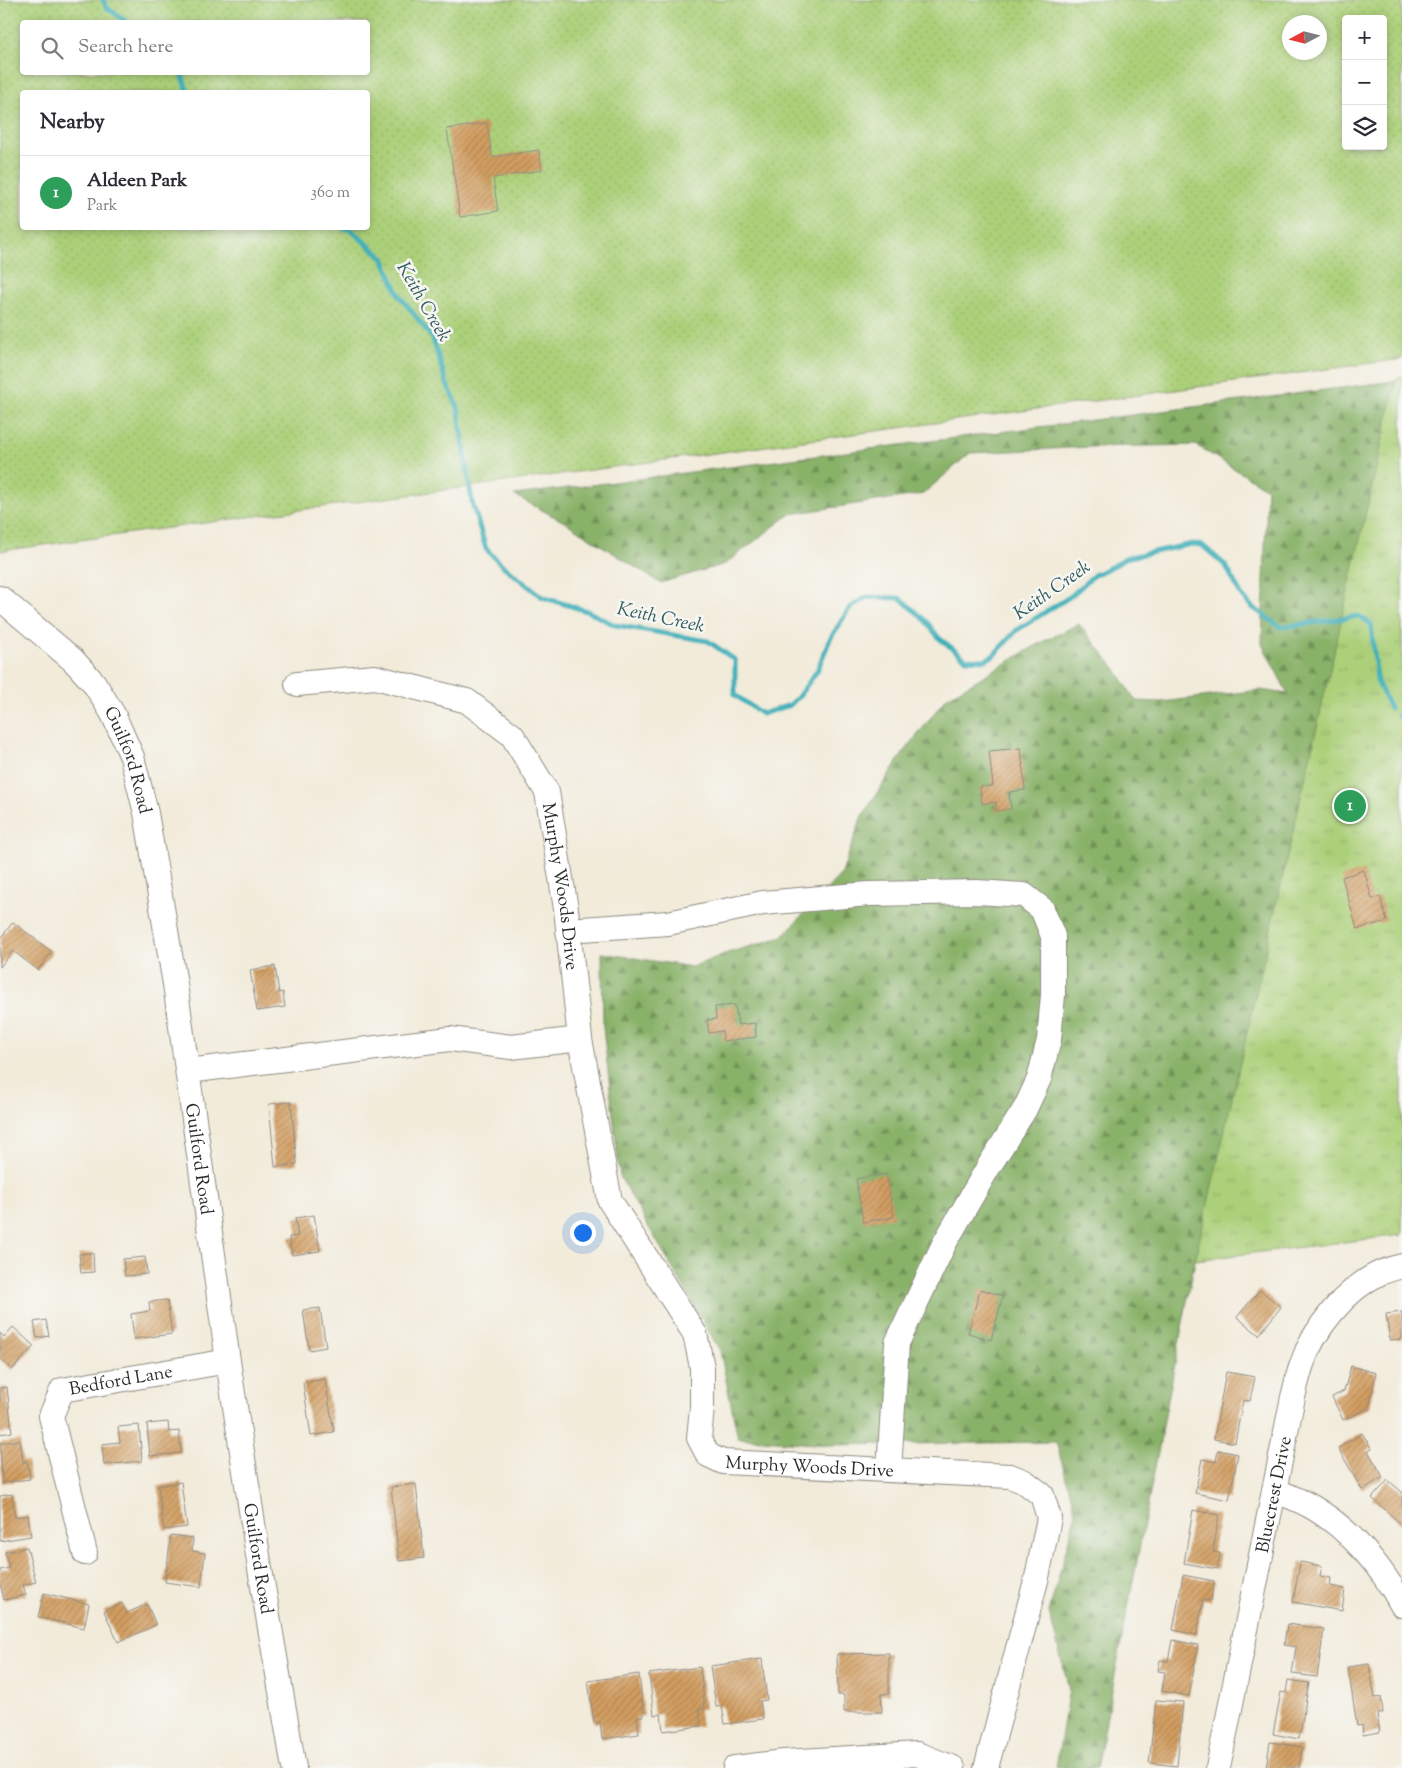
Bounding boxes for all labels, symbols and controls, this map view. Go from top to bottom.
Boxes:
north arrow [1282,15,1327,60]
map controls [1342,15,1387,150]
button: + [1342,15,1387,60]
search box [20,20,370,75]
icon: search [38,34,66,62]
text: Search here [78,34,173,61]
button: − [1342,60,1387,105]
button: layers [1342,105,1387,150]
text: Nearby [40,108,105,138]
text: Aldeen Park [87,168,187,195]
text: 1 [53,182,59,205]
text: 360 m [311,182,350,205]
text: Park [87,195,118,218]
water label: Keith Creek [389,257,457,348]
water label: Keith Creek [1008,554,1097,627]
water label: Keith Creek [614,596,707,641]
street label: Guilford Road [96,702,157,817]
pin: 1 [1334,787,1366,825]
street label: Murphy Woods Drive [534,801,583,971]
street label: Guilford Road [177,1102,218,1216]
your location [570,1220,596,1246]
street label: Bedford Lane [67,1360,175,1404]
street label: Bluecrest Drive [1251,1434,1300,1556]
street label: Murphy Woods Drive [725,1451,895,1485]
street label: Guilford Road [235,1501,278,1616]

